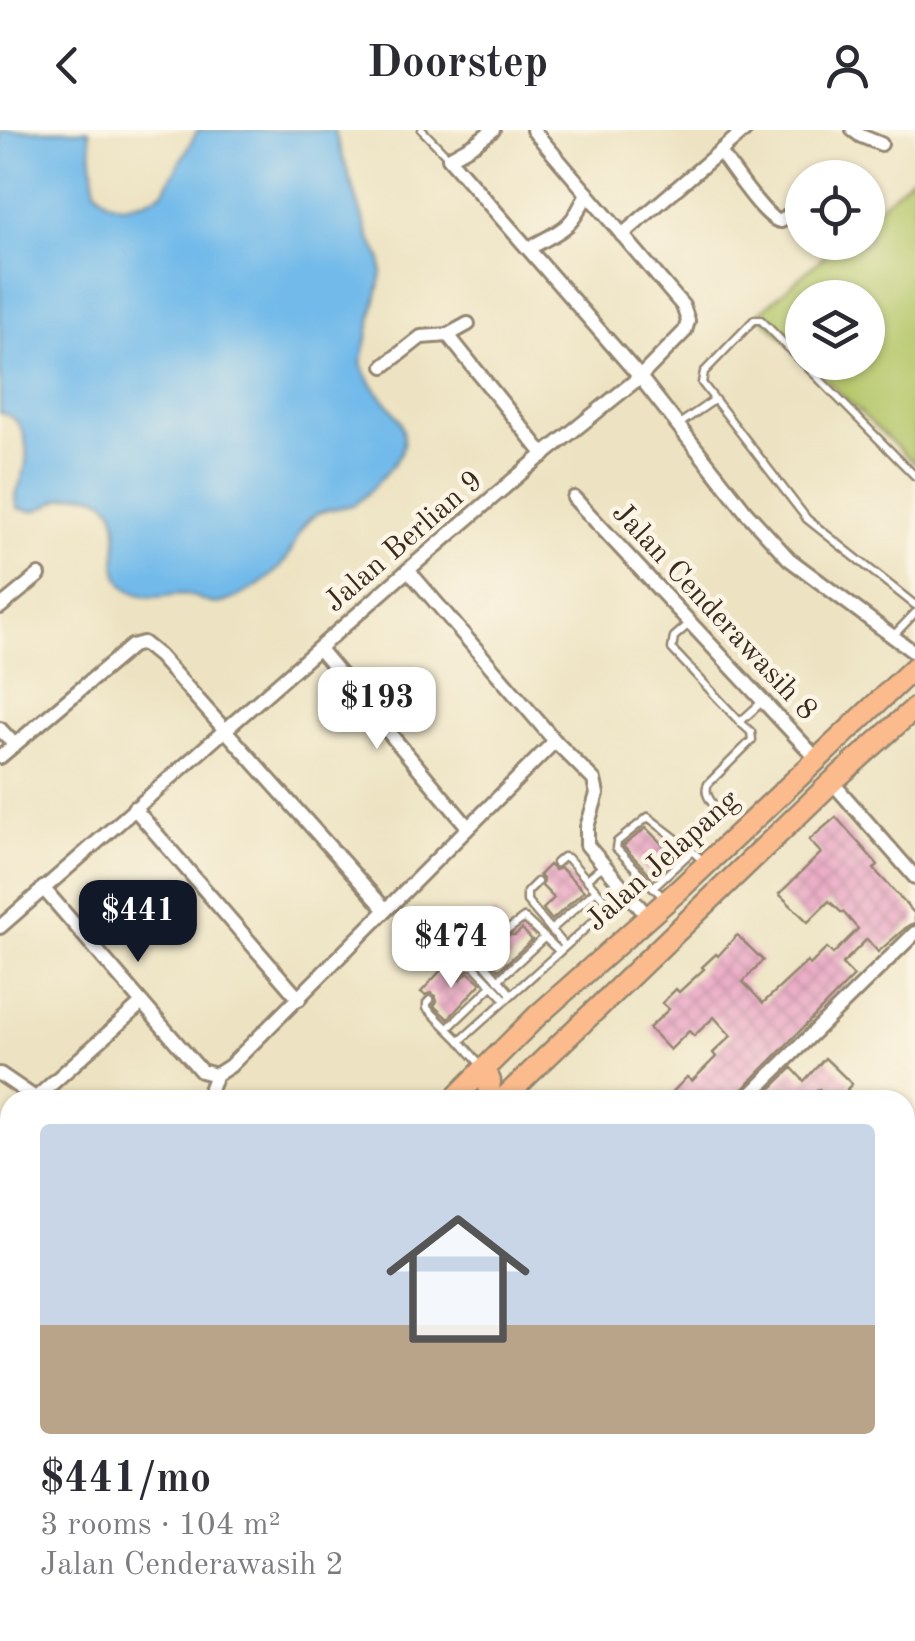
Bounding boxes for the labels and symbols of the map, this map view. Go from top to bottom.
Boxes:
street label: Jalan Berlian 9 [319,466,489,618]
street label: Jalan Cenderawasih 8 [606,498,822,726]
pin: $193 [318,667,436,752]
street label: Jalan Jelapang [581,785,745,937]
pin: $441 [79,880,197,965]
pin: $474 [392,906,510,991]

